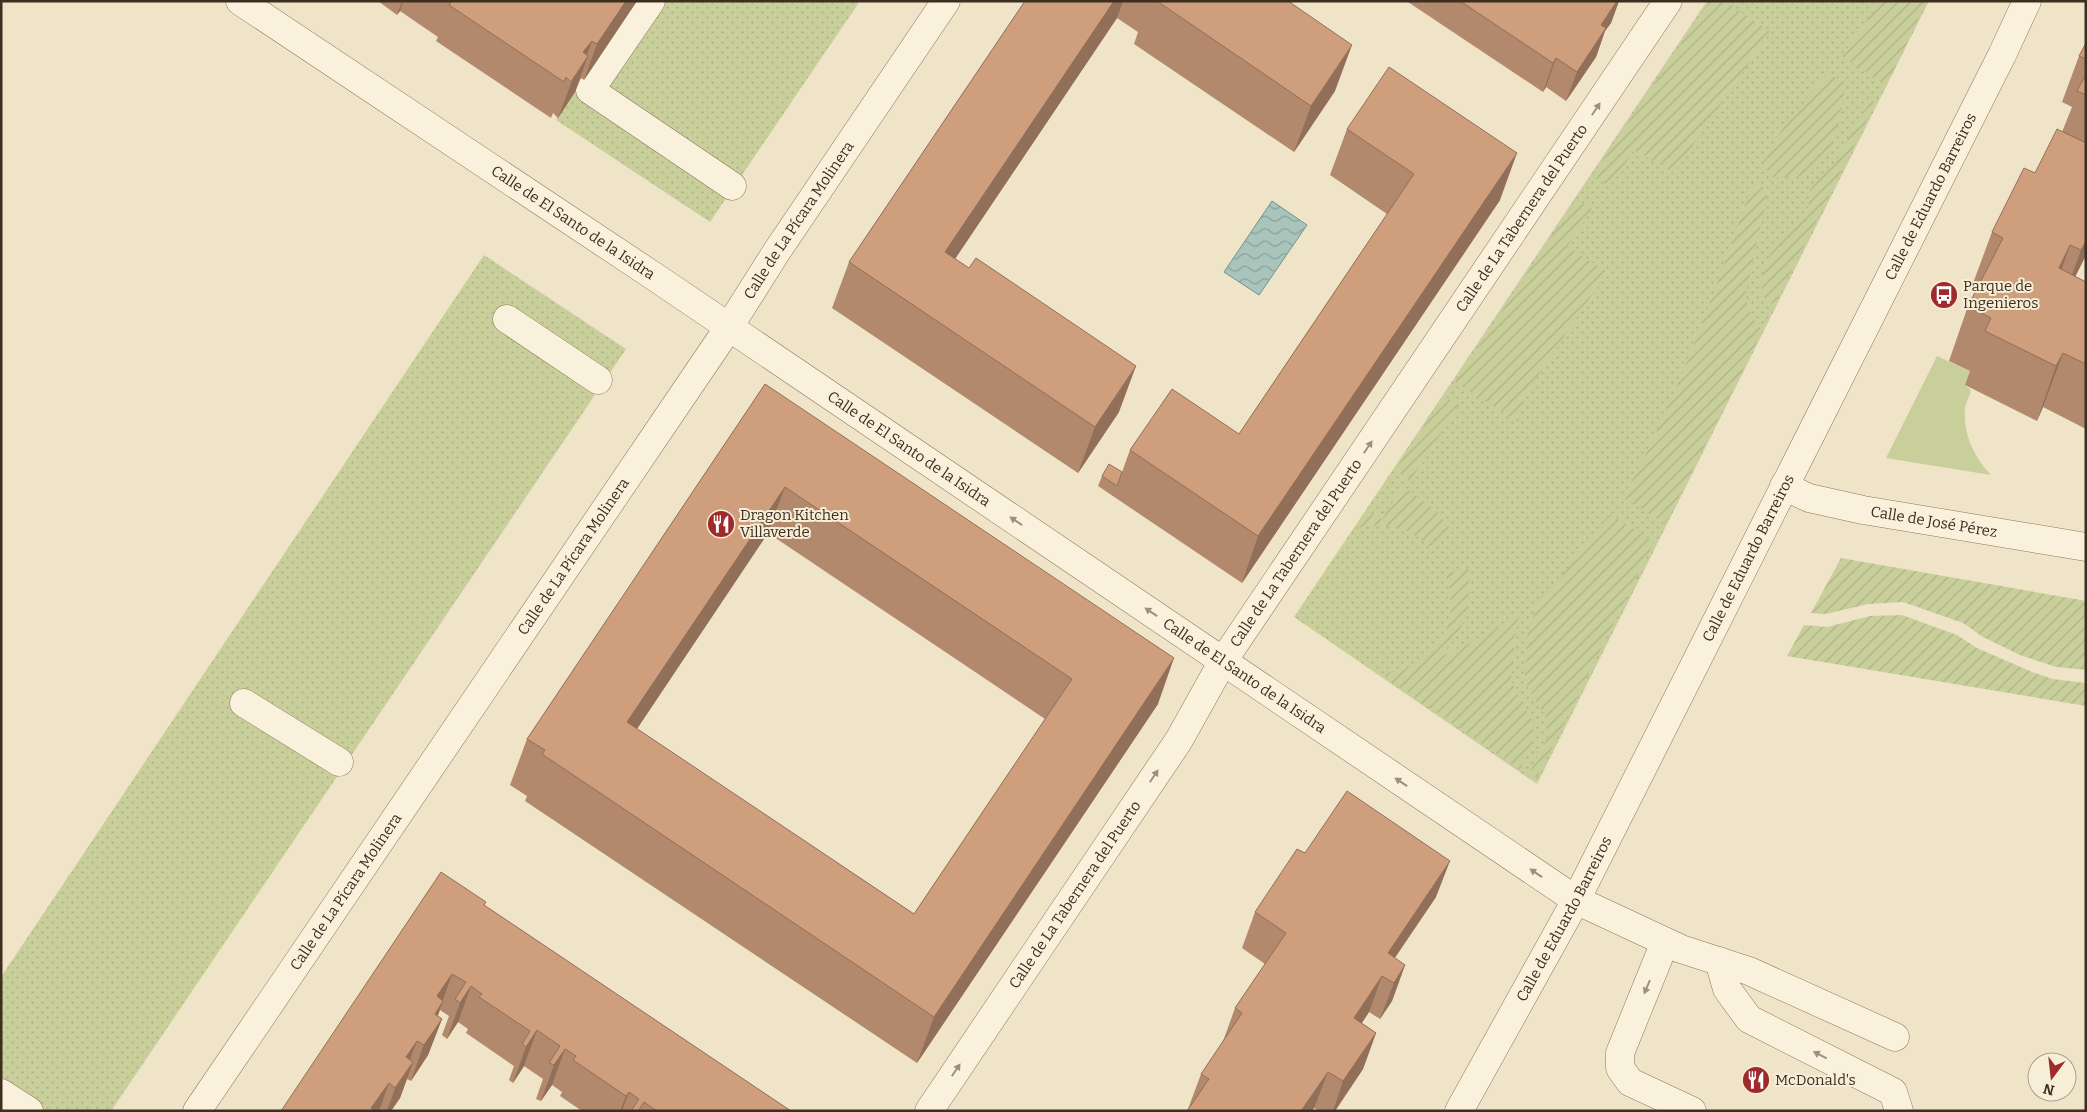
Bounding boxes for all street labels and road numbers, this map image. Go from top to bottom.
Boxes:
street label: Calle de Eduardo Barreiros [1881,110,1980,283]
street label: Calle de La Tabernera del Puerto [1452,121,1591,315]
street label: Calle de La Pícara Molinera [740,138,858,303]
street label: Calle de El Santo de la Isidra [488,162,658,283]
street label: Calle de El Santo de la Isidra [824,387,994,510]
street label: Calle de La Tabernera del Puerto [1226,456,1366,650]
street label: Calle de Eduardo Barreiros [1699,472,1798,645]
street label: Calle de La Pícara Molinera [514,475,633,639]
street label: Calle de José Pérez [1869,502,1999,541]
street label: Calle de El Santo de la Isidra [1159,614,1329,737]
street label: Calle de La Tabernera del Puerto [1005,797,1145,992]
street label: Calle de La Pícara Molinera [286,810,405,974]
street label: Calle de Eduardo Barreiros [1512,833,1616,1005]

